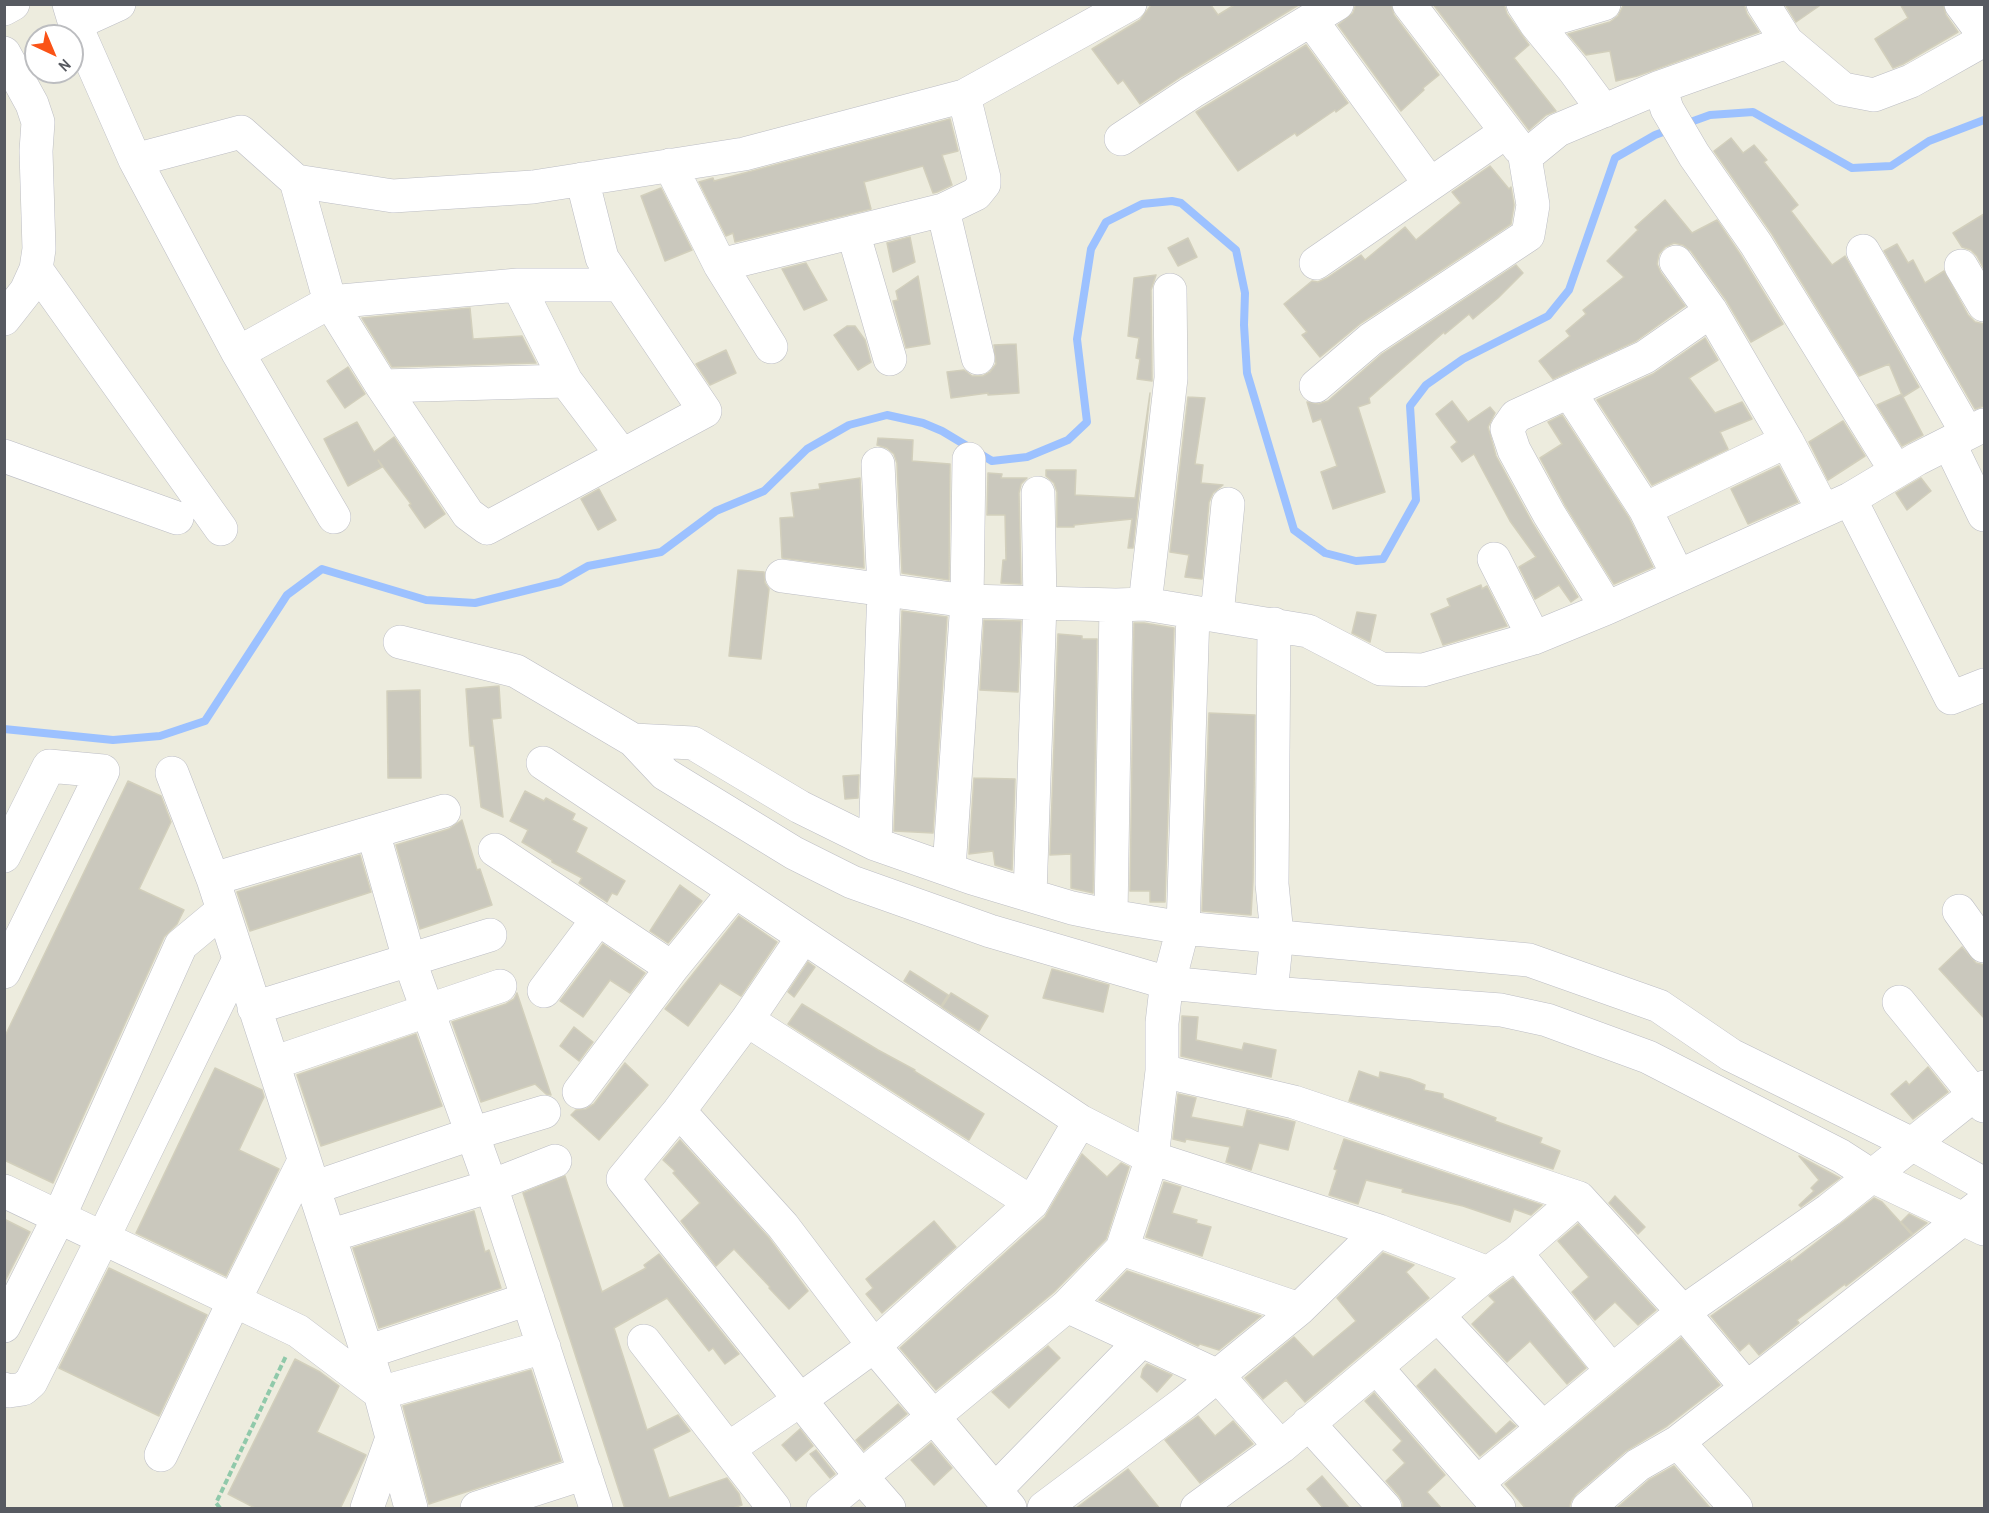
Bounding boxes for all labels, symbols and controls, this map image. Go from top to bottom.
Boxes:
north arrow [24,24,84,84]
text: N [54,54,76,77]

